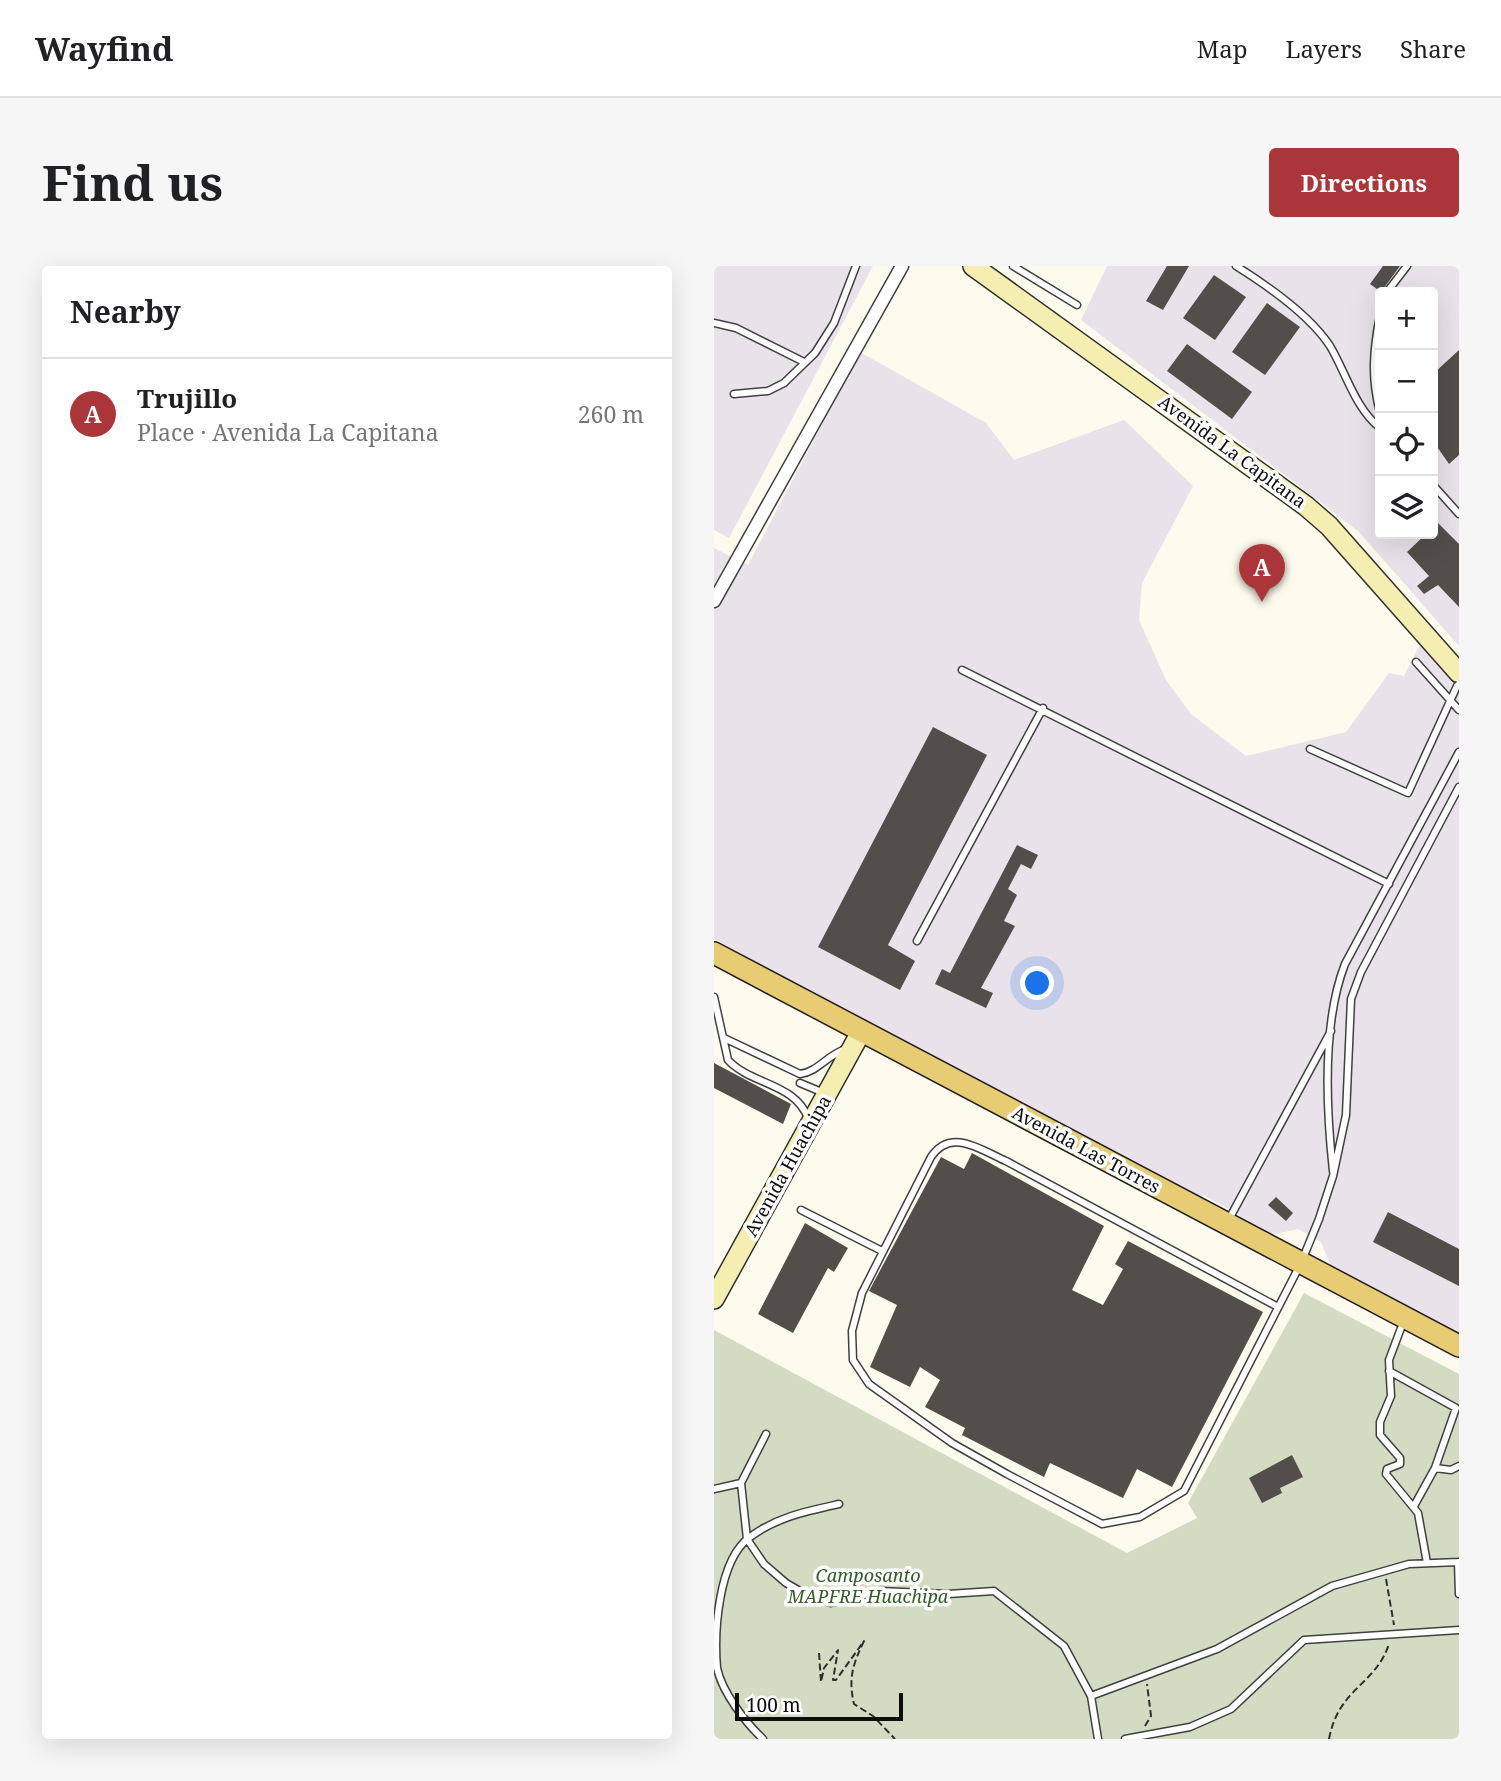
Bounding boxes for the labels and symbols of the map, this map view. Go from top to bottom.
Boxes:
street label: Avenida La Capitana [1154,389,1311,513]
pin: A [1239,544,1285,602]
your location [1020,966,1054,1000]
street label: Avenida Huachipa [738,1091,836,1240]
street label: Avenida Las Torres [1008,1100,1165,1198]
park label: Camposanto MAPFRE Huachipa [787,1563,949,1608]
scale bar [735,1690,903,1722]

